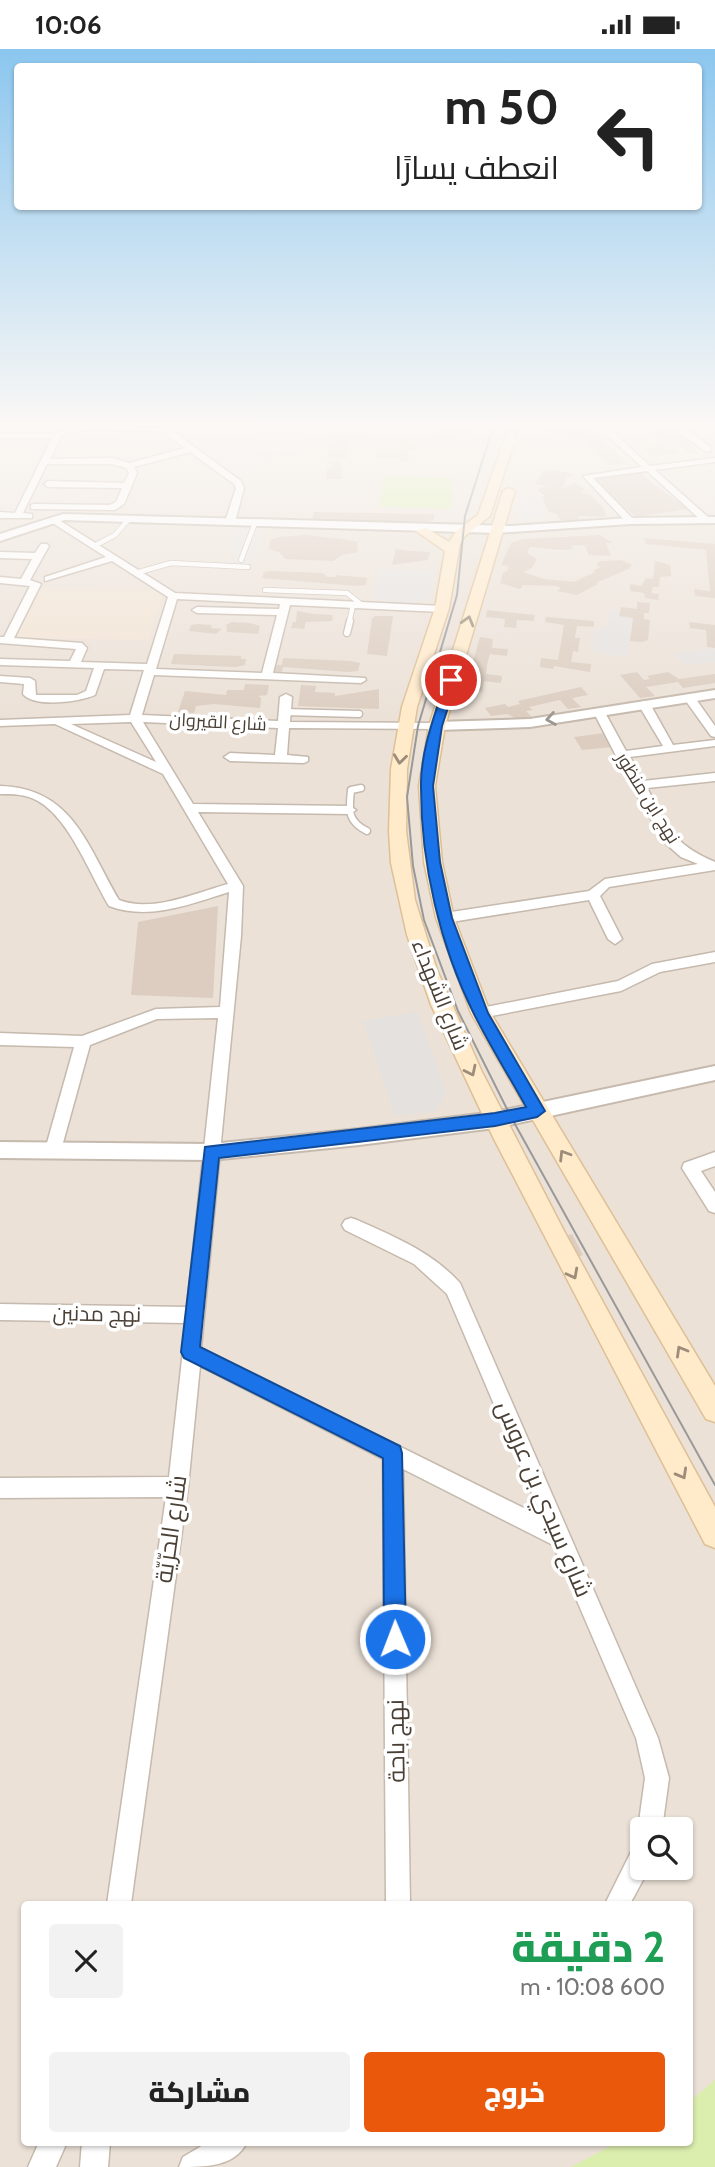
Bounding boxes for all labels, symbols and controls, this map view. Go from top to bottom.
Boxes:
text: 10:06 [35,9,102,41]
text: 50 m [444,77,559,136]
icon: left [583,91,674,182]
text: انعطف يسارًا [394,148,559,187]
one-way arrow [460,615,475,627]
pin [421,650,481,710]
icon: arrive [432,661,470,699]
street label: شارع القيروان [169,708,267,737]
one-way arrow [545,711,557,726]
street label: نهج ابن منظور [610,747,685,848]
one-way arrow [392,753,407,764]
street label: شارع الشهداء [405,936,474,1055]
one-way arrow [463,1064,477,1076]
one-way arrow [560,1150,573,1163]
one-way arrow [565,1267,578,1279]
street label: نهج مدنين [52,1300,142,1329]
one-way arrow [676,1345,689,1358]
street label: شارع سيدي بن عروس [486,1396,599,1603]
one-way arrow [674,1466,687,1479]
street label: شارع الحرّيّة [149,1473,194,1585]
position arrow [358,1602,432,1676]
street label: نهج باجة [380,1699,413,1783]
map controls [630,1817,693,1880]
button: search [630,1817,693,1880]
text: 2 دقيقة [511,1921,665,1973]
button: close [49,1924,123,1998]
text: 600 m · 10:08 [520,1973,665,2001]
button: مشاركة [49,2052,350,2132]
button: خروج [364,2052,665,2132]

